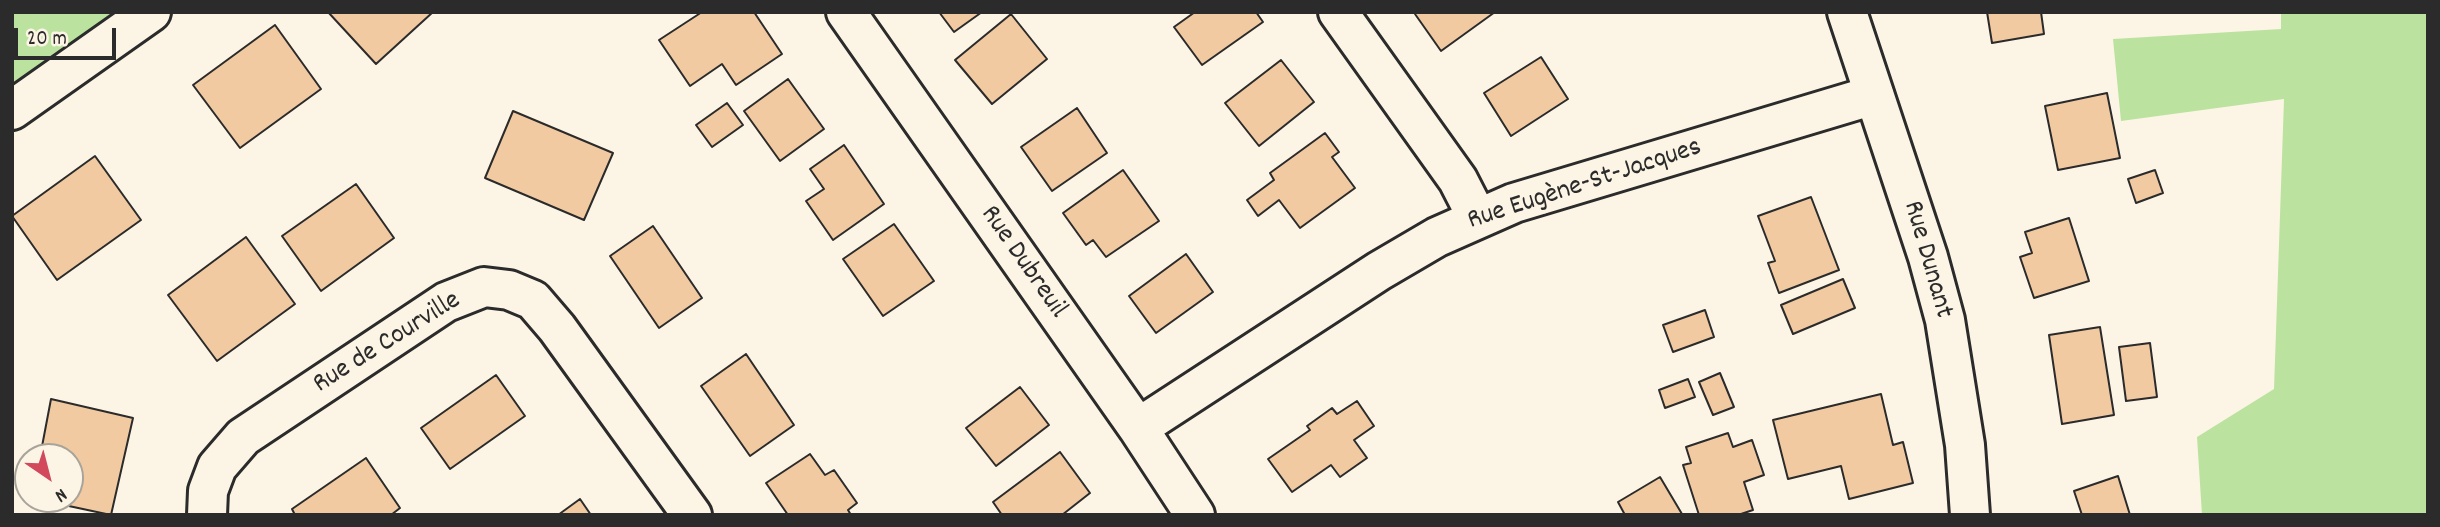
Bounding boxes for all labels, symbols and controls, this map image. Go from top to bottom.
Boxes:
scale bar [18,14,119,58]
text: 20 m [27,25,67,55]
street label: Rue Eugène-St-Jacques [1464,132,1706,240]
street label: Rue Dunant [1893,198,1959,322]
street label: Rue Dubreuil [971,200,1073,326]
street label: Rue de Courville [308,285,468,403]
north arrow [14,443,84,513]
text: N [49,480,72,508]

